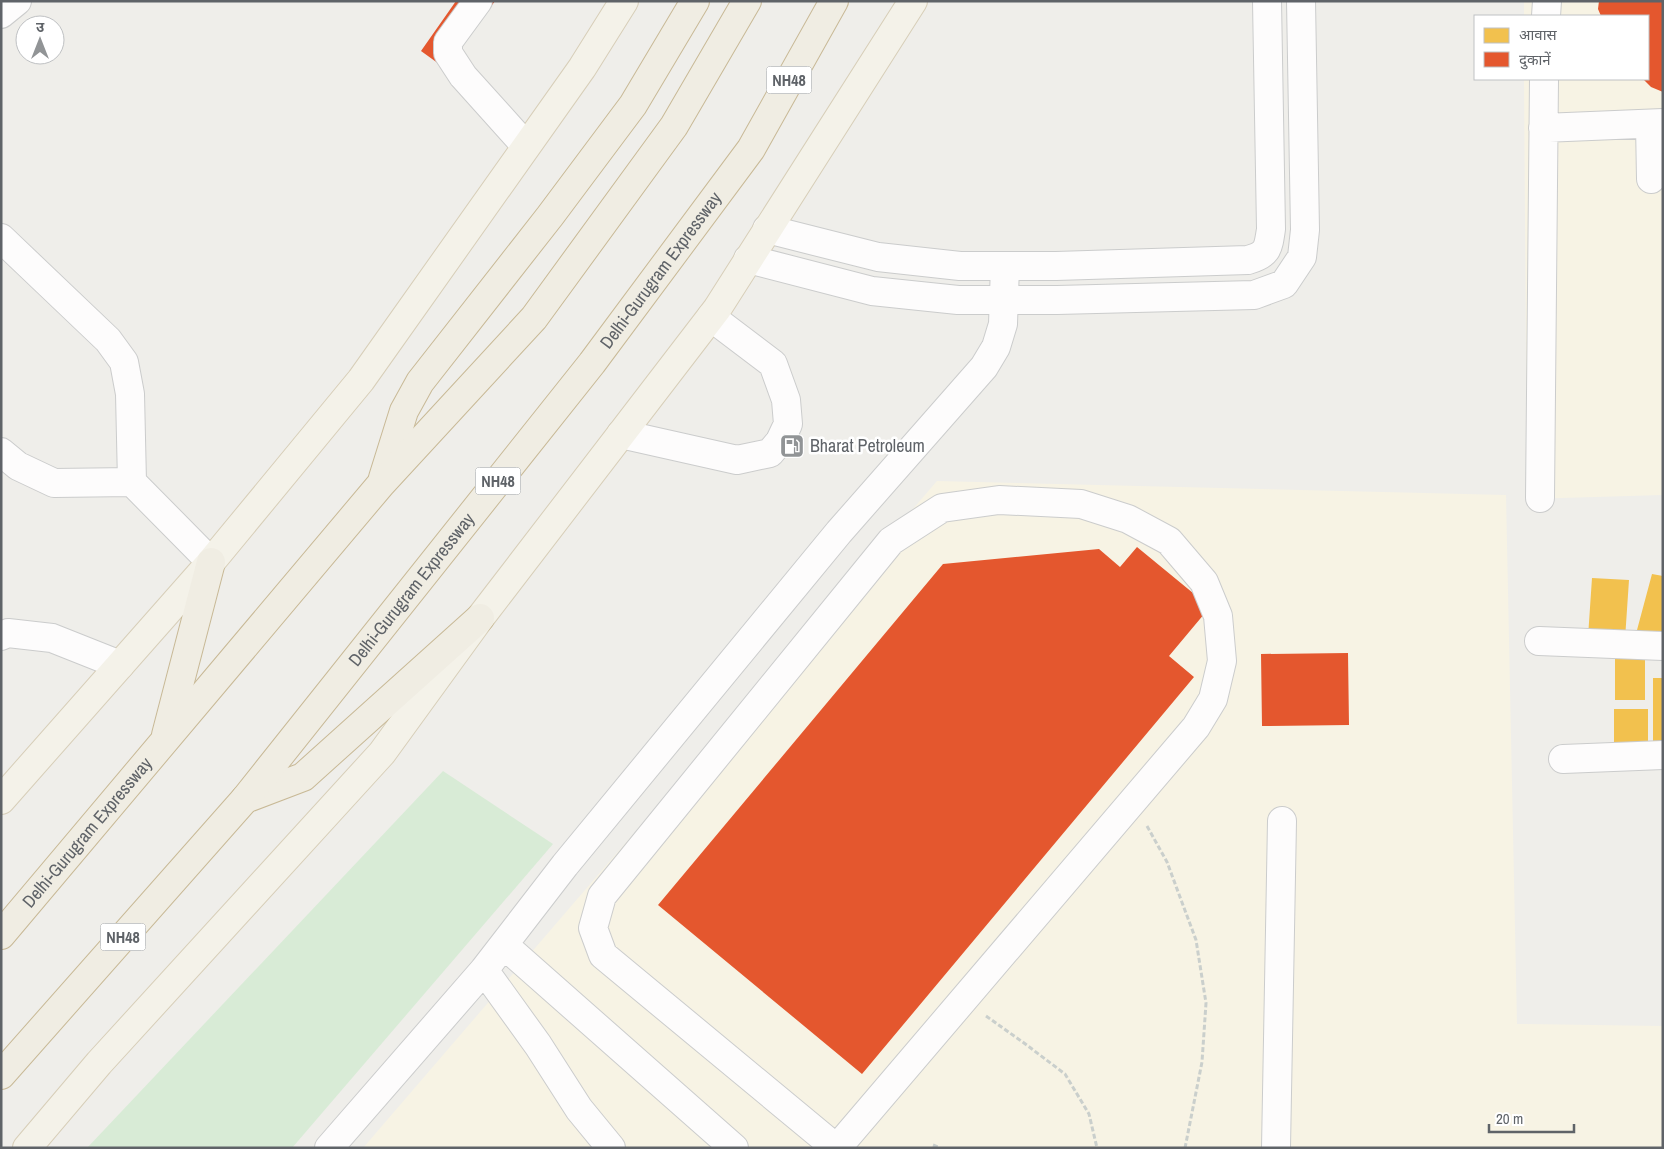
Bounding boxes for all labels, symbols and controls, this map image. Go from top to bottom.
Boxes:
north arrow [15,15,65,65]
legend [1474,15,1649,80]
text: उ [36,18,45,36]
text: आवास [1519,24,1558,45]
text: दुकानें [1519,49,1551,70]
road number: NH48 [766,66,812,94]
street label: Delhi-Gurugram Expressway [594,186,727,354]
fuel station icon: Bharat Petroleum [779,433,805,459]
place label: Bharat Petroleum [810,433,925,458]
road number: NH48 [476,468,520,494]
street label: Delhi-Gurugram Expressway [342,507,480,671]
street label: Delhi-Gurugram Expressway [16,751,158,913]
road number: NH48 [100,924,146,950]
scale bar [1489,1102,1574,1134]
text: 20 m [1496,1108,1523,1129]

